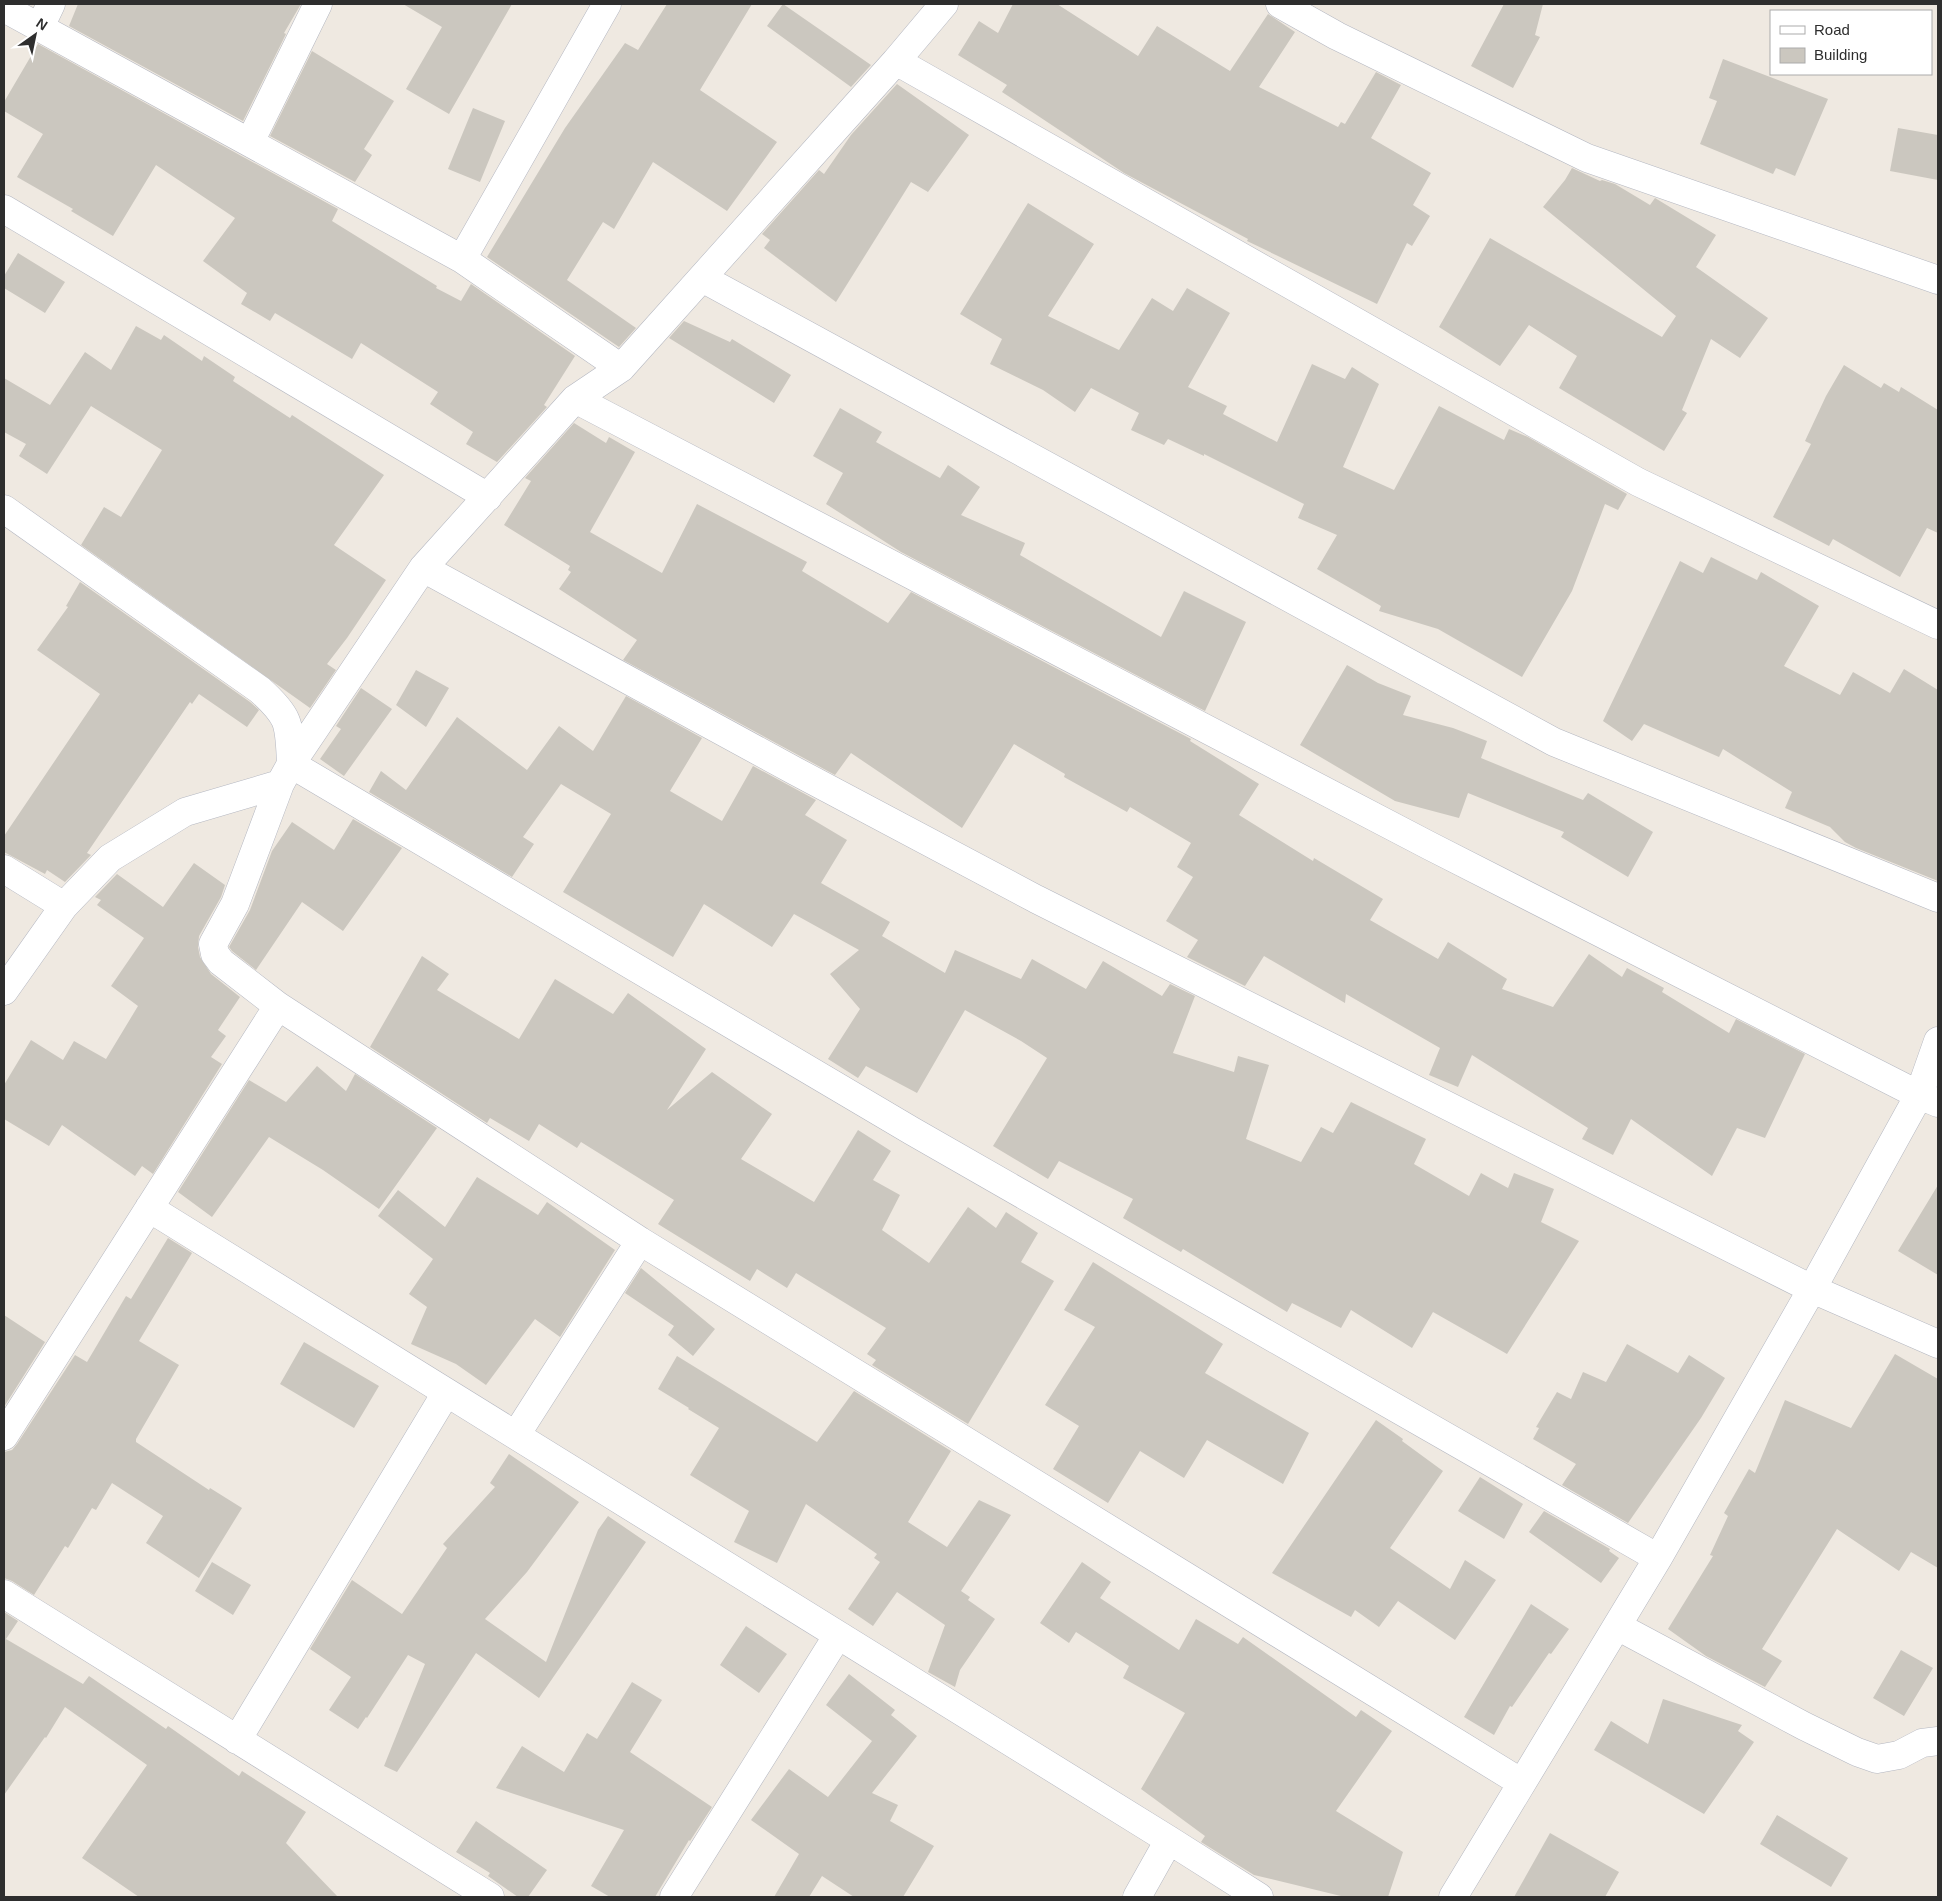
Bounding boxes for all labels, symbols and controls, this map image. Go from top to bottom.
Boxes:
north arrow [10,10,60,60]
legend [1770,10,1932,75]
text: N [33,15,51,34]
text: Road [1814,21,1850,38]
text: Building [1814,46,1867,63]

